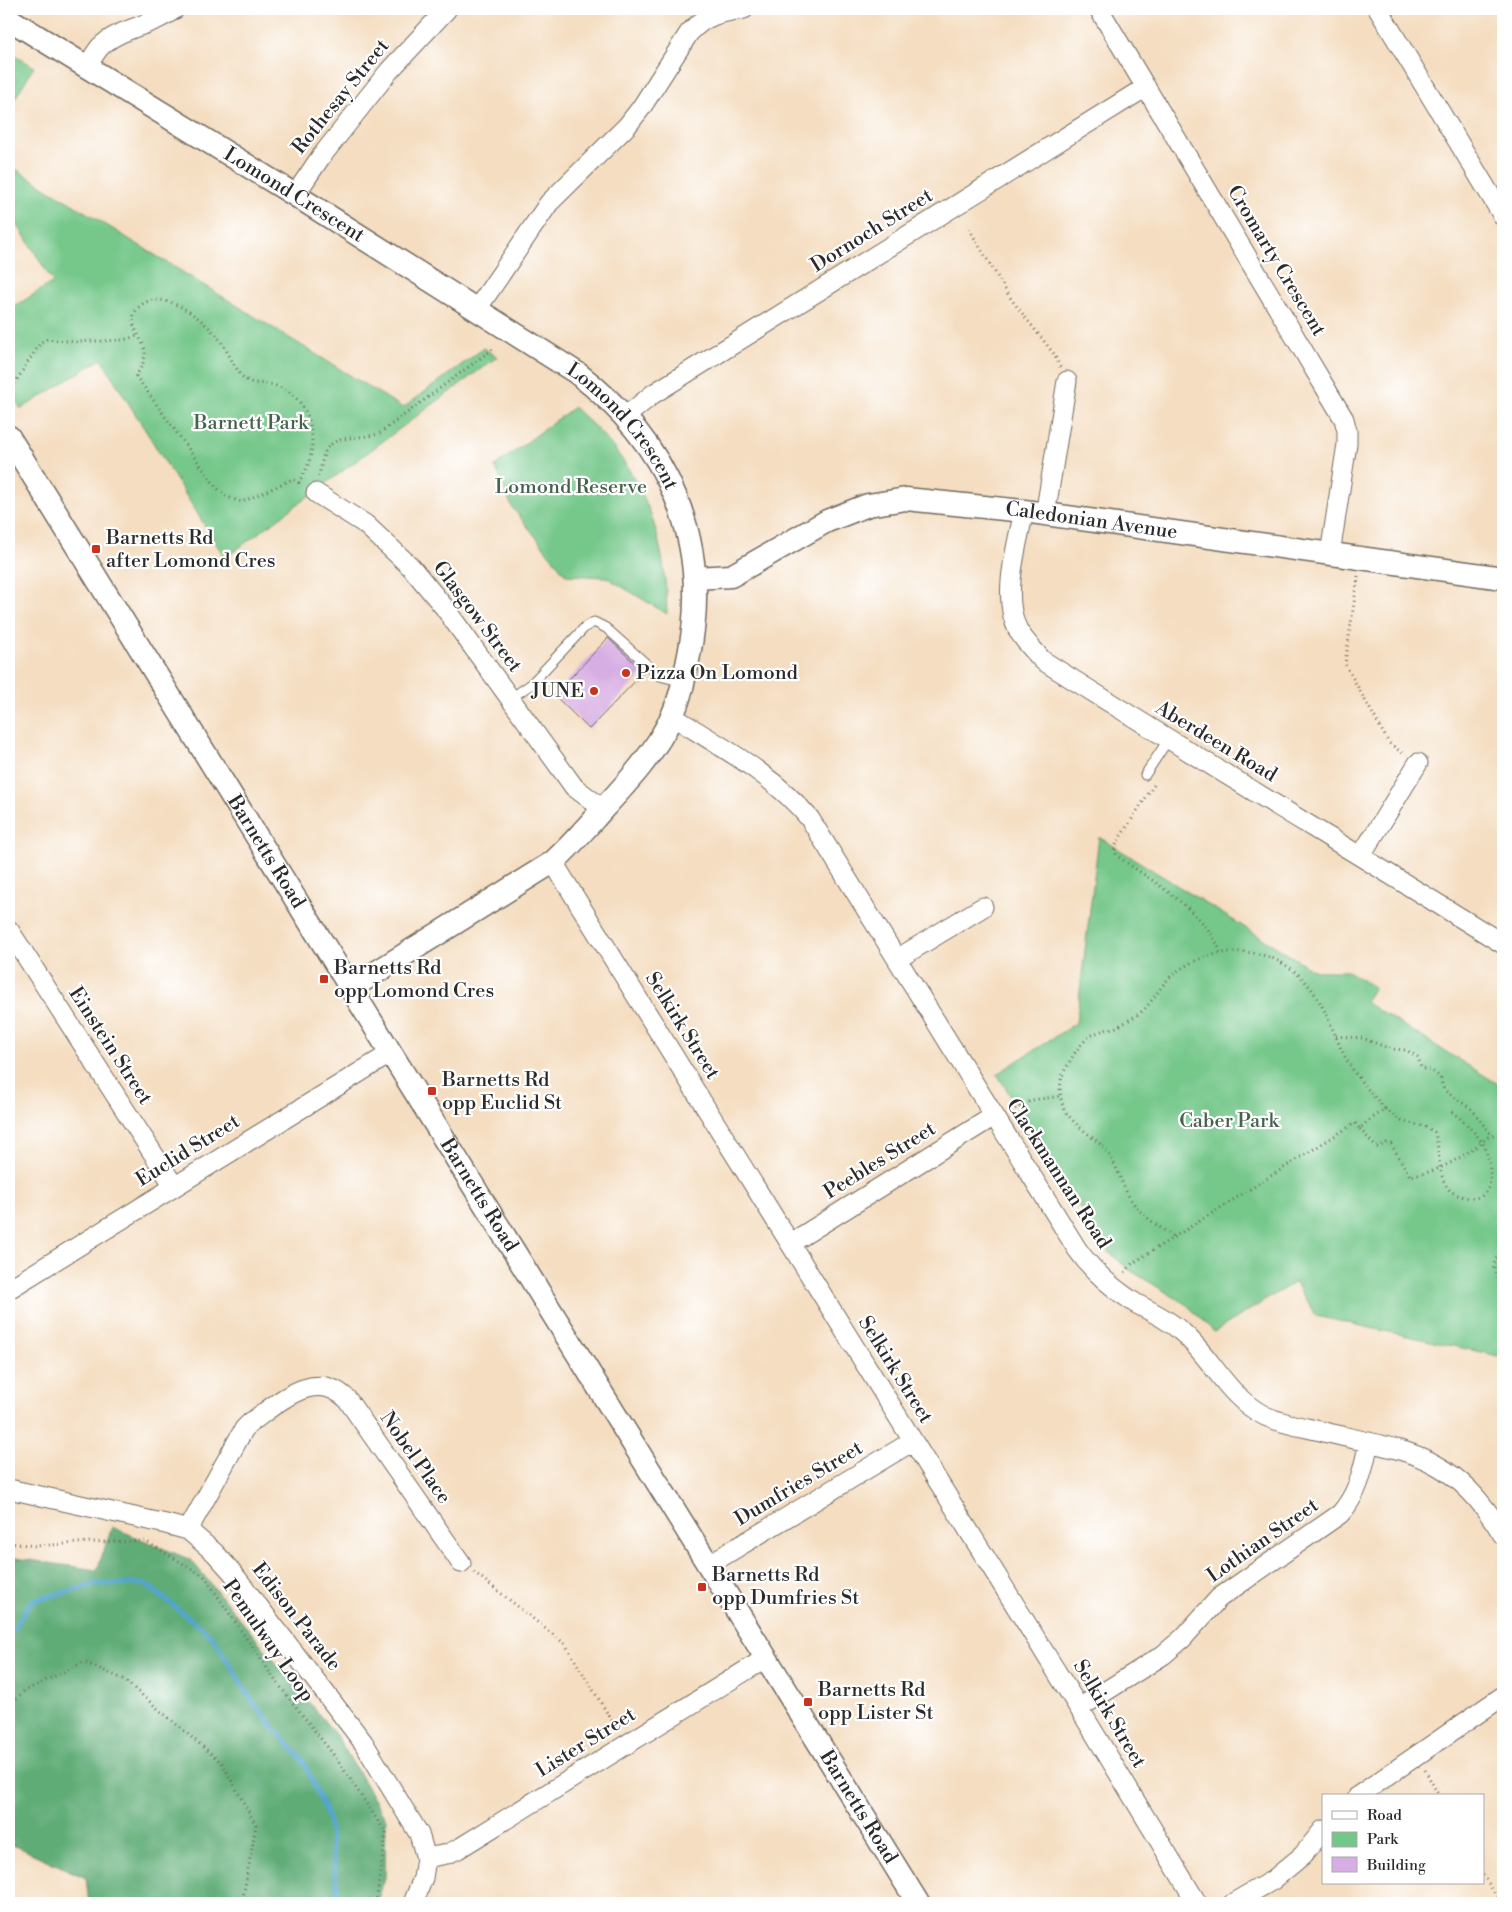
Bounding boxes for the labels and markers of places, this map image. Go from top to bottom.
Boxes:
place label: Barnetts Rd after Lomond Cres [105,526,276,574]
marker: Barnetts Rd after Lomond Cres [90,543,102,555]
place label: Pizza On Lomond [636,661,799,686]
marker: Pizza On Lomond [620,667,632,679]
place label: JUNE [530,679,584,704]
marker: JUNE [588,685,600,697]
place label: Barnetts Rd opp Lomond Cres [333,956,494,1004]
marker: Barnetts Rd opp Lomond Cres [318,973,330,985]
place label: Barnetts Rd opp Euclid St [441,1068,562,1116]
marker: Barnetts Rd opp Euclid St [426,1085,438,1097]
place label: Barnetts Rd opp Dumfries St [711,1563,859,1611]
marker: Barnetts Rd opp Dumfries St [696,1581,708,1593]
place label: Barnetts Rd opp Lister St [817,1678,934,1726]
marker: Barnetts Rd opp Lister St [802,1696,814,1708]

